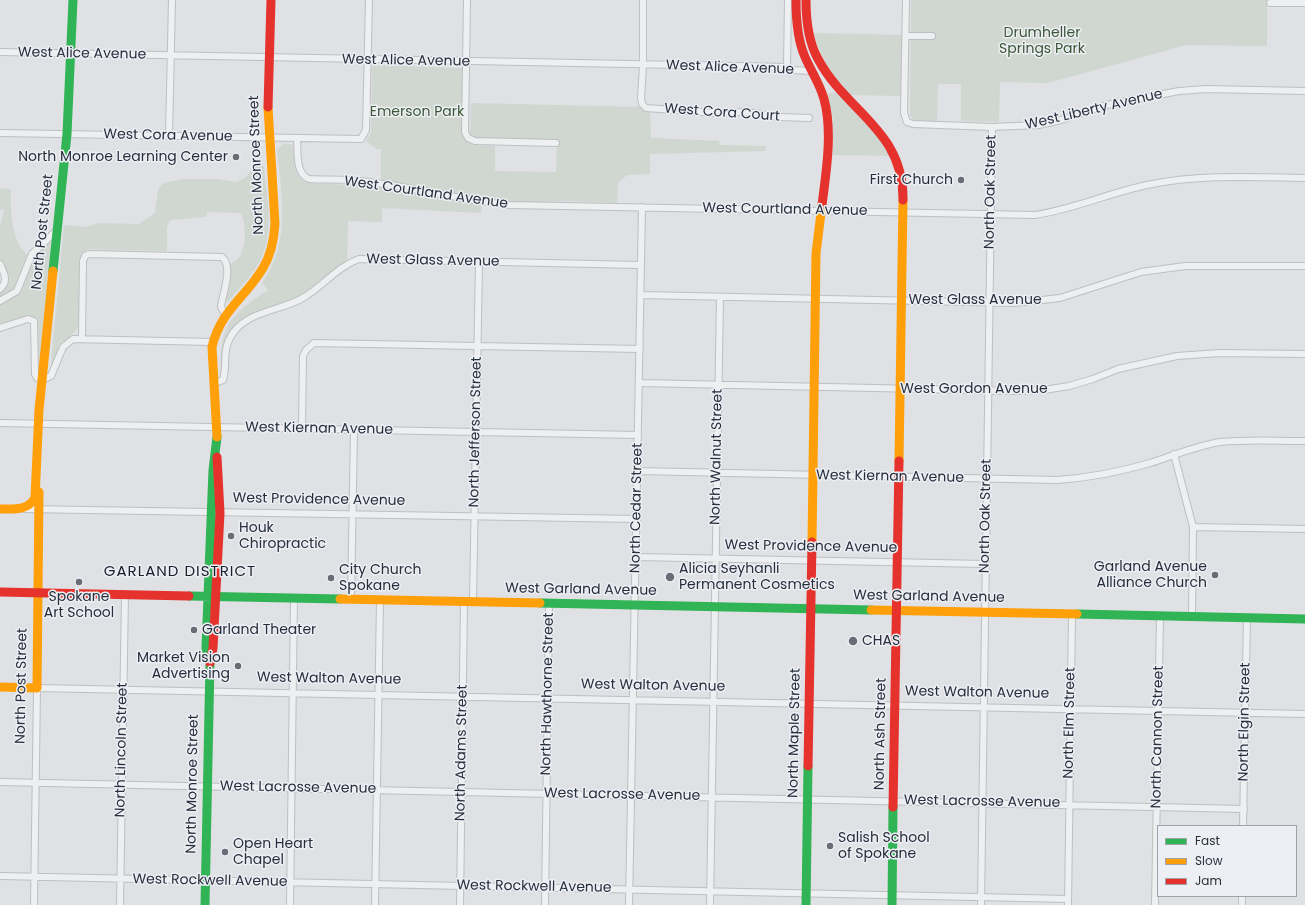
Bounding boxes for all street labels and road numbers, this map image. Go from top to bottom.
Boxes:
street label: West Alice Avenue [18,44,146,64]
street label: West Alice Avenue [342,51,470,71]
street label: West Alice Avenue [666,57,794,79]
street label: West Liberty Avenue [1024,86,1164,134]
street label: North Monroe Street [246,95,268,235]
street label: West Cora Court [664,101,780,125]
street label: West Cora Avenue [103,126,233,146]
street label: North Oak Street [982,135,1000,249]
street label: North Post Street [29,173,57,291]
street label: West Courtland Avenue [343,173,509,213]
street label: West Courtland Avenue [702,200,868,220]
street label: West Glass Avenue [366,251,500,271]
street label: West Glass Avenue [908,292,1042,308]
street label: North Jefferson Street [466,356,486,508]
street label: West Gordon Avenue [900,381,1048,397]
street label: North Walnut Street [707,389,727,525]
street label: West Kiernan Avenue [245,419,393,439]
street label: North Cedar Street [627,443,647,573]
street label: North Oak Street [977,459,995,573]
street label: West Kiernan Avenue [816,467,964,487]
street label: West Providence Avenue [233,490,405,510]
street label: West Providence Avenue [725,537,897,557]
street label: West Garland Avenue [505,580,657,600]
street label: West Garland Avenue [853,587,1005,607]
street label: North Hawthorne Street [538,612,558,776]
street label: North Post Street [13,628,31,744]
street label: North Elgin Street [1236,662,1254,782]
street label: North Cannon Street [1148,666,1168,808]
street label: North Elm Street [1061,667,1079,779]
street label: North Maple Street [785,668,805,798]
street label: West Walton Avenue [257,669,401,689]
street label: West Walton Avenue [581,676,725,696]
street label: North Ash Street [872,678,890,790]
street label: North Lincoln Street [112,682,132,818]
street label: West Walton Avenue [905,683,1049,703]
street label: North Adams Street [452,685,472,821]
street label: North Monroe Street [183,714,203,854]
street label: West Lacrosse Avenue [220,778,376,798]
street label: West Lacrosse Avenue [544,785,700,805]
street label: West Lacrosse Avenue [904,792,1060,812]
street label: West Rockwell Avenue [132,871,288,891]
street label: West Rockwell Avenue [456,877,612,897]

